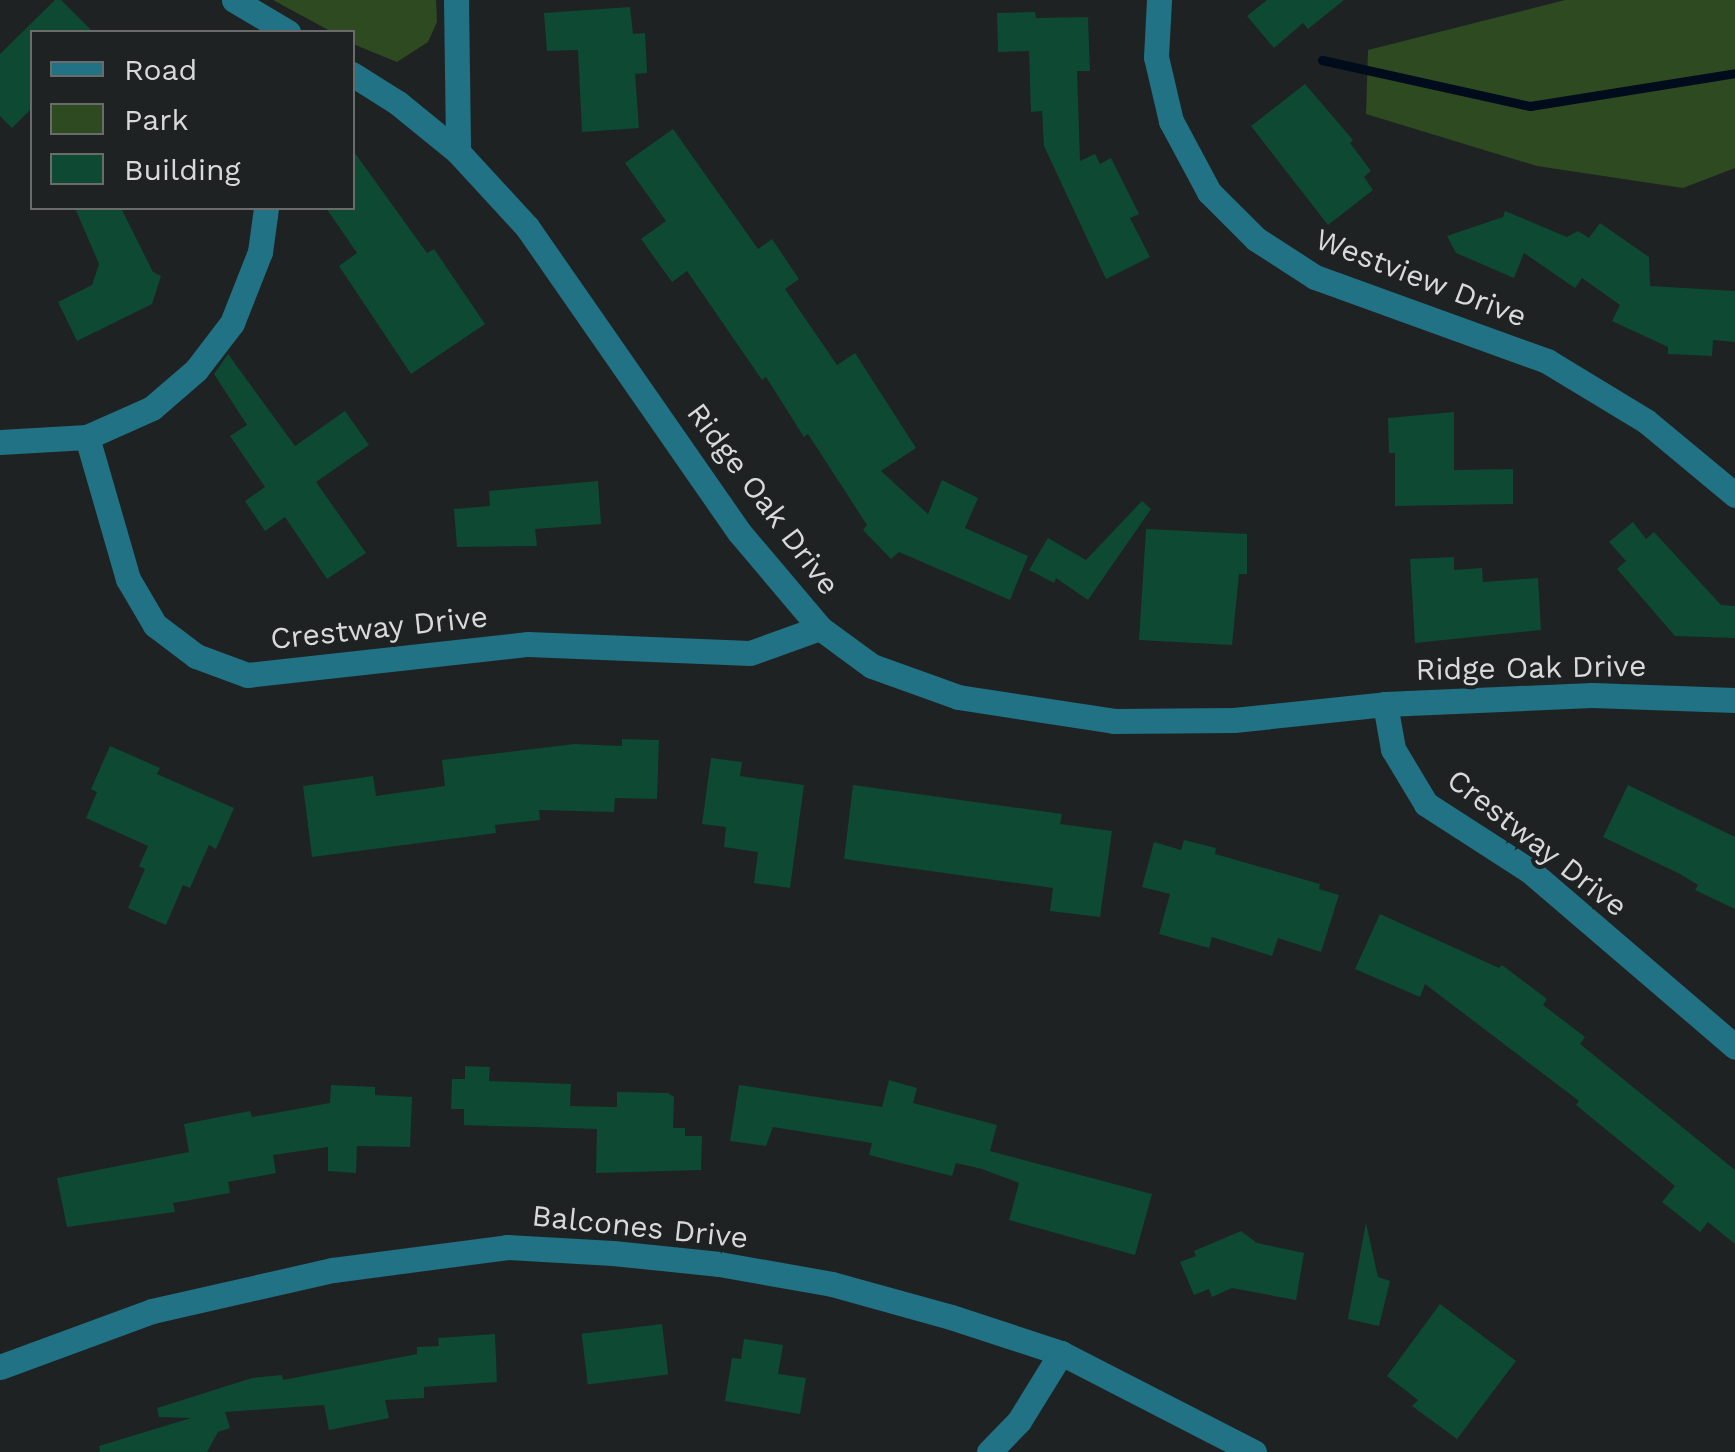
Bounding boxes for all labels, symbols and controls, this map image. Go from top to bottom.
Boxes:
legend [30,30,355,210]
text: Road [124,52,197,87]
text: Park [124,102,189,137]
text: Building [124,152,241,187]
street label: Westview Drive [1310,221,1532,335]
street label: Ridge Oak Drive [679,396,847,602]
street label: Crestway Drive [268,599,490,657]
street label: Ridge Oak Drive [1415,648,1647,688]
street label: Crestway Drive [1440,761,1634,925]
street label: Balcones Drive [530,1198,750,1256]

